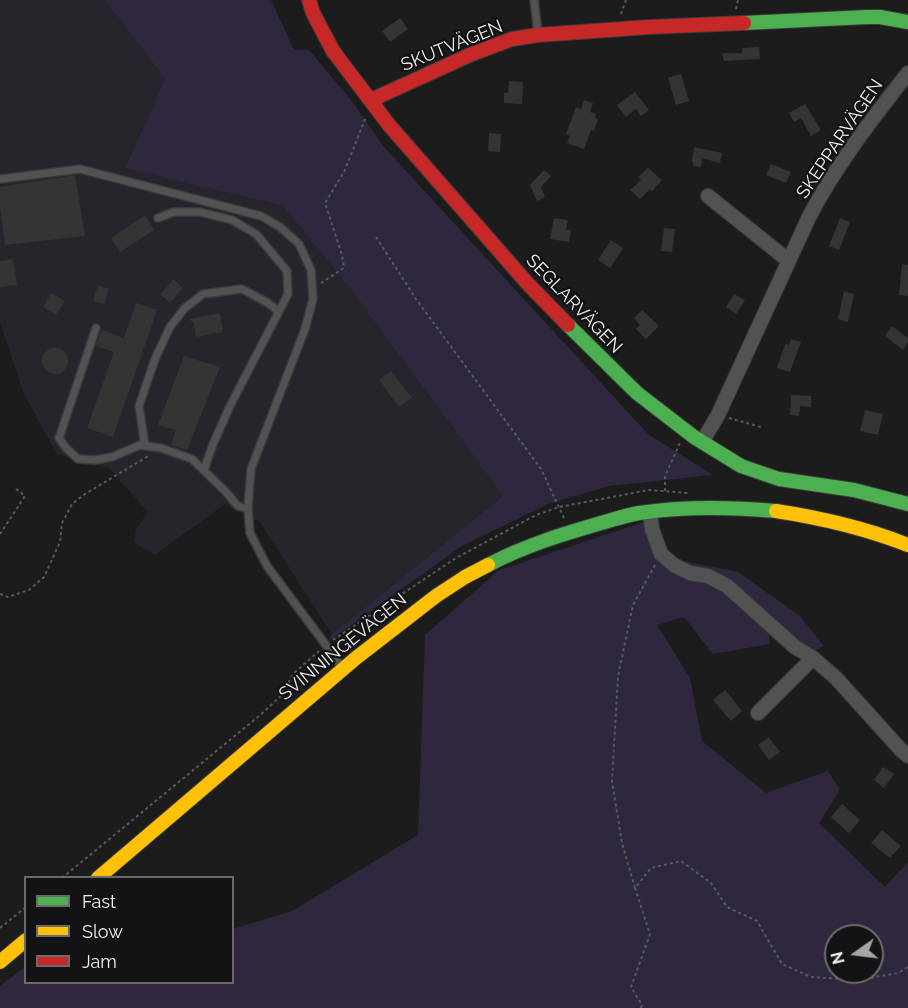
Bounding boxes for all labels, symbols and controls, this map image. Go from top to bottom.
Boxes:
street label: SKUTVÄGEN [398,16,506,76]
street label: SKEPPARVÄGEN [792,75,888,203]
street label: SEGLARVÄGEN [521,250,627,358]
street label: SVINNINGEVÄGEN [275,589,411,705]
legend [24,876,234,984]
text: Fast [82,891,116,912]
text: Slow [82,921,123,942]
north arrow [824,924,884,984]
text: N [827,950,849,966]
text: Jam [82,951,117,972]

